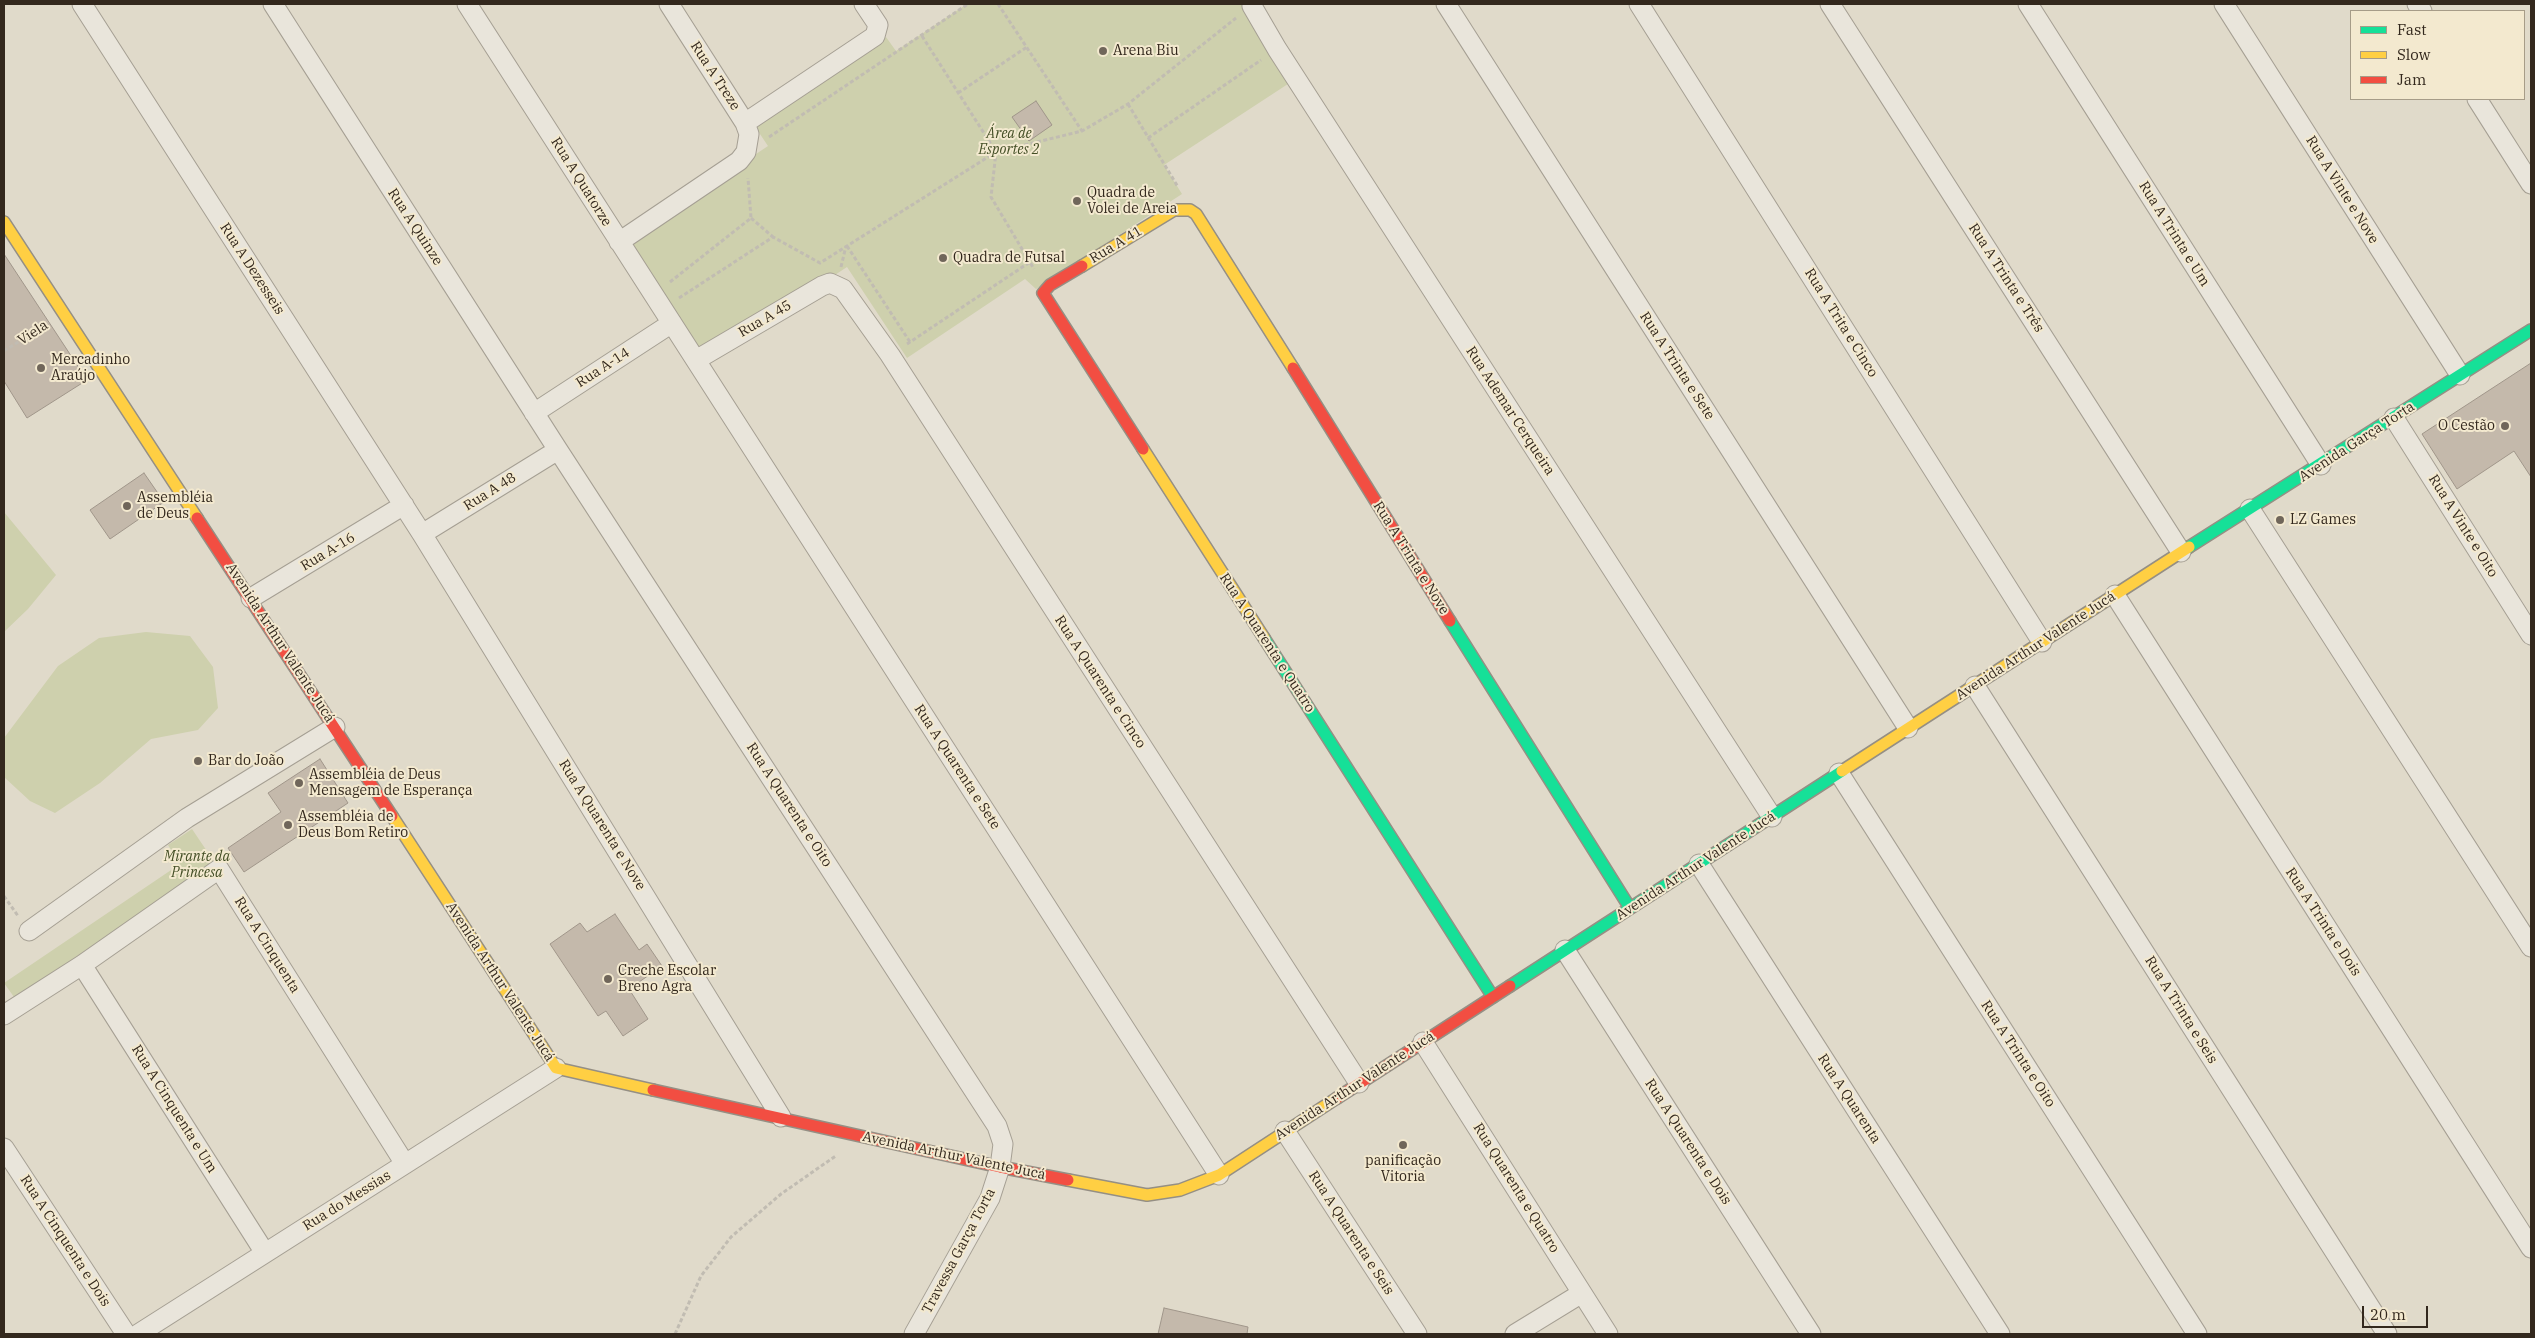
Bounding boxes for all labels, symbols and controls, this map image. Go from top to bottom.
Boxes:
legend [2350,10,2525,100]
text: Fast [2397,20,2427,39]
street label: Rua A Treze [687,38,743,114]
place label: Arena Biu [1113,43,1179,59]
marker: Arena Biu [1097,45,1109,57]
text: Slow [2397,45,2430,64]
text: Jam [2397,70,2426,89]
park label: Área de Esportes 2 [979,126,1039,158]
street label: Rua A Vinte e Nove [2302,133,2382,247]
street label: Rua A Quatorze [547,135,615,229]
street label: Rua A Trinta e Um [2135,178,2213,290]
street label: Rua A Quinze [384,185,446,269]
place label: Quadra de Volei de Areia [1087,185,1177,218]
marker: Quadra de Volei de Areia [1071,195,1083,207]
street label: Rua A Dezesseis [216,220,288,318]
street label: Rua A Trinta e Três [1965,220,2047,336]
street label: Rua A 41 [1087,223,1145,267]
place label: Quadra de Futsal [953,250,1065,266]
marker: Quadra de Futsal [937,252,949,264]
street label: Rua A Trita e Cinco [1801,265,1881,381]
street label: Rua A 45 [735,297,795,341]
street label: Rua A Trinta e Sete [1636,309,1718,423]
street label: Viela [15,317,51,349]
street label: Rua Ademar Cerqueira [1462,343,1558,479]
street label: Rua A-14 [573,344,633,392]
place label: Mercadinho Araújo [51,352,130,384]
marker: Mercadinho Araújo [35,362,47,374]
street label: Avenida Garça Torta [2296,398,2418,486]
place label: O Cestão [2438,418,2495,434]
marker: O Cestão [2499,420,2511,432]
street label: Rua A 48 [461,469,519,515]
street label: Rua A Vinte e Oito [2425,472,2501,580]
place label: Assembléia de Deus [137,490,213,522]
street label: Rua A Trinta e Nove [1369,498,1453,618]
marker: Assembléia de Deus [121,500,133,512]
place label: LZ Games [2290,512,2356,528]
marker: LZ Games [2274,514,2286,526]
street label: Rua A-16 [298,529,358,575]
street label: Avenida Arthur Valente Jucá [222,560,338,726]
street label: Rua A Quarenta e Quatro [1216,570,1318,716]
street label: Avenida Arthur Valente Jucá [1953,588,2119,704]
street label: Rua A Quarenta e Cinco [1051,613,1149,751]
street label: Rua A Quarenta e Sete [910,701,1004,833]
street label: Rua A Quarenta e Oito [743,740,835,870]
place label: Bar do João [208,753,284,769]
marker: Bar do João [192,755,204,767]
street label: Rua A Quarenta e Nove [555,757,649,893]
place label: Assembléia de Deus Mensagem de Esperança [309,767,473,800]
marker: Assembléia de Deus Mensagem de Esperança [293,777,305,789]
street label: Avenida Arthur Valente Jucá [1613,808,1779,924]
place label: Assembléia de Deus Bom Retiro [298,809,408,842]
marker: Assembléia de Deus Bom Retiro [282,819,294,831]
park label: Mirante da Princesa [164,849,230,882]
street label: Rua A Trinta e Dois [2282,865,2364,979]
street label: Rua A Cinquenta [231,894,303,996]
street label: Avenida Arthur Valente Jucá [442,899,558,1065]
street label: Rua A Trinta e Seis [2141,953,2221,1067]
place label: Creche Escolar Breno Agra [618,963,716,996]
marker: Creche Escolar Breno Agra [602,973,614,985]
street label: Rua A Trinta e Oito [1977,997,2059,1111]
street label: Avenida Arthur Valente Jucá [1272,1028,1438,1144]
street label: Rua A Cinquenta e Um [128,1042,220,1176]
street label: Rua A Quarenta [1814,1051,1884,1147]
street label: Rua A Quarenta e Dois [1641,1076,1735,1208]
street label: Rua Quarenta e Quatro [1469,1120,1563,1256]
street label: Avenida Arthur Valente Jucá [861,1128,1047,1184]
marker: panificação Vitoria [1397,1139,1409,1151]
place label: panificação Vitoria [1365,1153,1441,1186]
street label: Rua do Messias [300,1167,394,1235]
street label: Rua A Quarenta e Seis [1305,1168,1397,1298]
street label: Rua A Cinquenta e Dois [16,1172,114,1310]
street label: Travessa Garça Torta [919,1186,999,1316]
scale bar [2365,1296,2431,1328]
text: 20 m [2370,1305,2406,1324]

